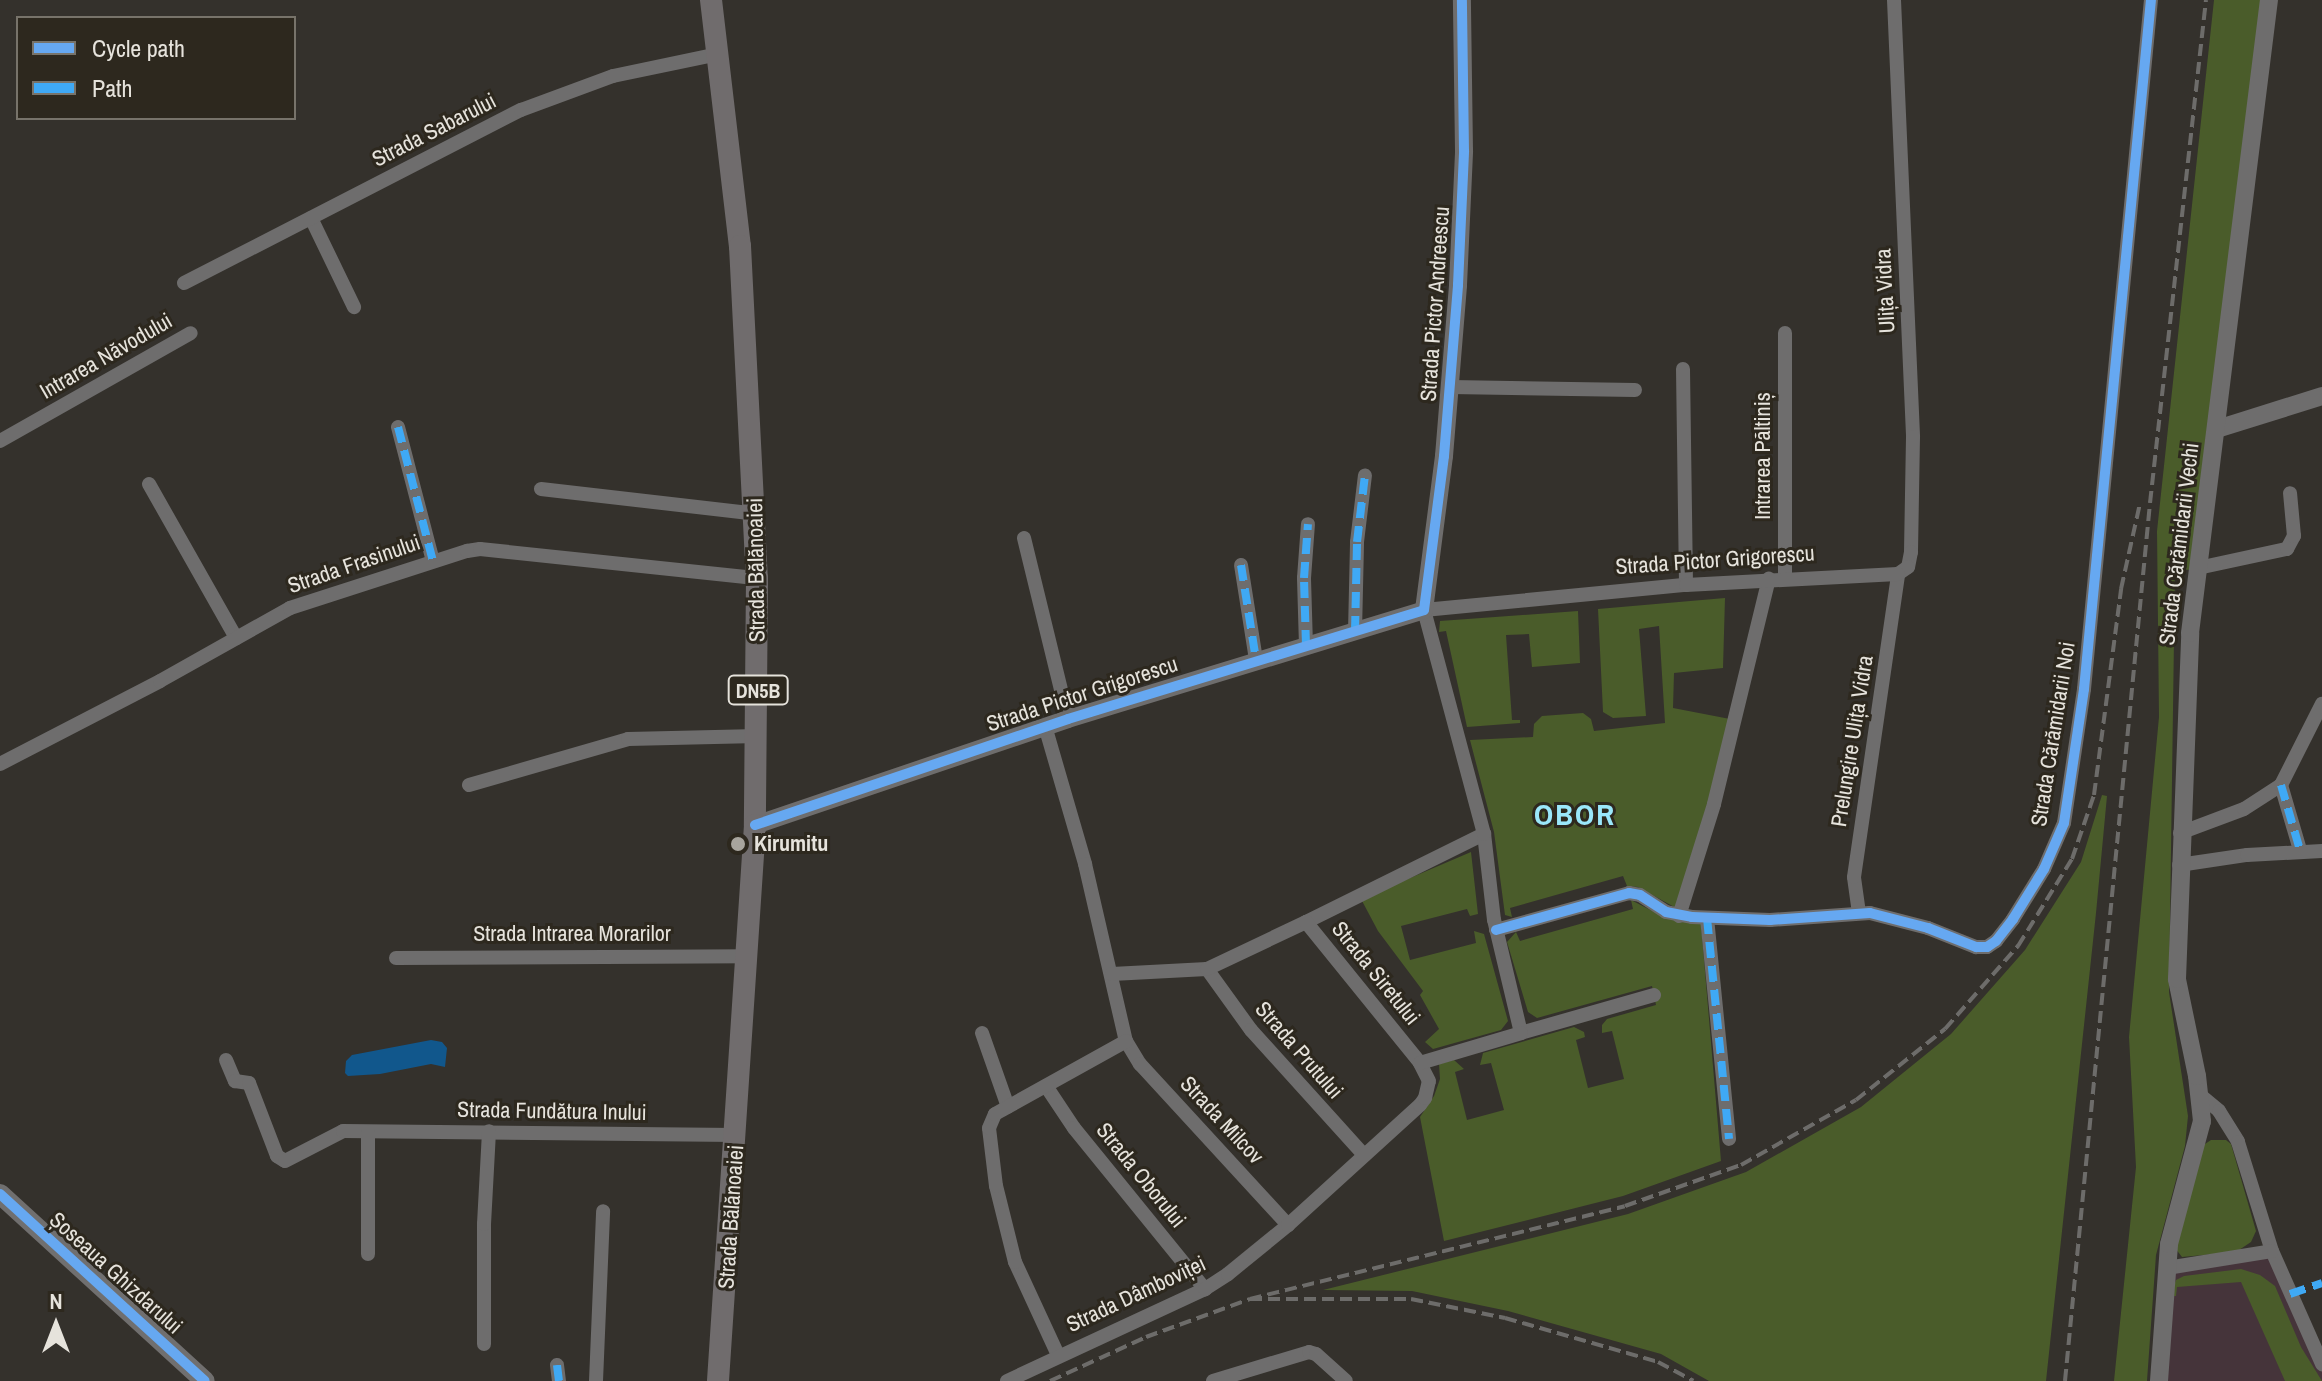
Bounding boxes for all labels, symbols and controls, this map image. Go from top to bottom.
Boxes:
legend [16,16,296,120]
text: Cycle path [92,32,185,64]
text: Path [92,72,133,104]
street label: Strada Sabarului [368,88,500,172]
street label: Strada Pictor Andreescu [1415,205,1455,403]
street label: Ulița Vidra [1870,248,1900,334]
street label: Intrarea Năvodului [35,307,177,405]
street label: Intrarea Păltiniș [1750,392,1776,520]
street label: Strada Cărămidarii Vechi [2153,441,2205,647]
street label: Strada Bălănoaiei [742,498,770,642]
street label: Strada Frasinului [284,529,424,599]
street label: Strada Pictor Grigorescu [1615,540,1815,580]
street label: Strada Cărămidarii Noi [2025,640,2081,828]
street label: Strada Pictor Grigorescu [983,651,1181,737]
street label: Prelungire Ulița Vidra [1825,653,1879,829]
road number: DN5B [726,674,790,706]
district label: OBOR [1534,796,1616,832]
place label: Kirumitu [754,831,828,857]
marker: Kirumitu [729,835,747,853]
street label: Strada Siretului [1326,916,1426,1030]
street label: Strada Intrarea Morarilor [473,921,671,947]
street label: Strada Prutului [1250,996,1348,1104]
street label: Strada Milcov [1175,1071,1269,1169]
street label: Strada Fundătura Inului [457,1096,647,1126]
street label: Strada Oborului [1091,1117,1191,1233]
street label: Strada Bălănoaiei [713,1144,749,1290]
street label: Șoseaua Ghizdarului [44,1206,188,1340]
street label: Strada Dâmboviței [1062,1250,1210,1338]
north arrow [16,1285,96,1365]
text: N [49,1286,63,1316]

